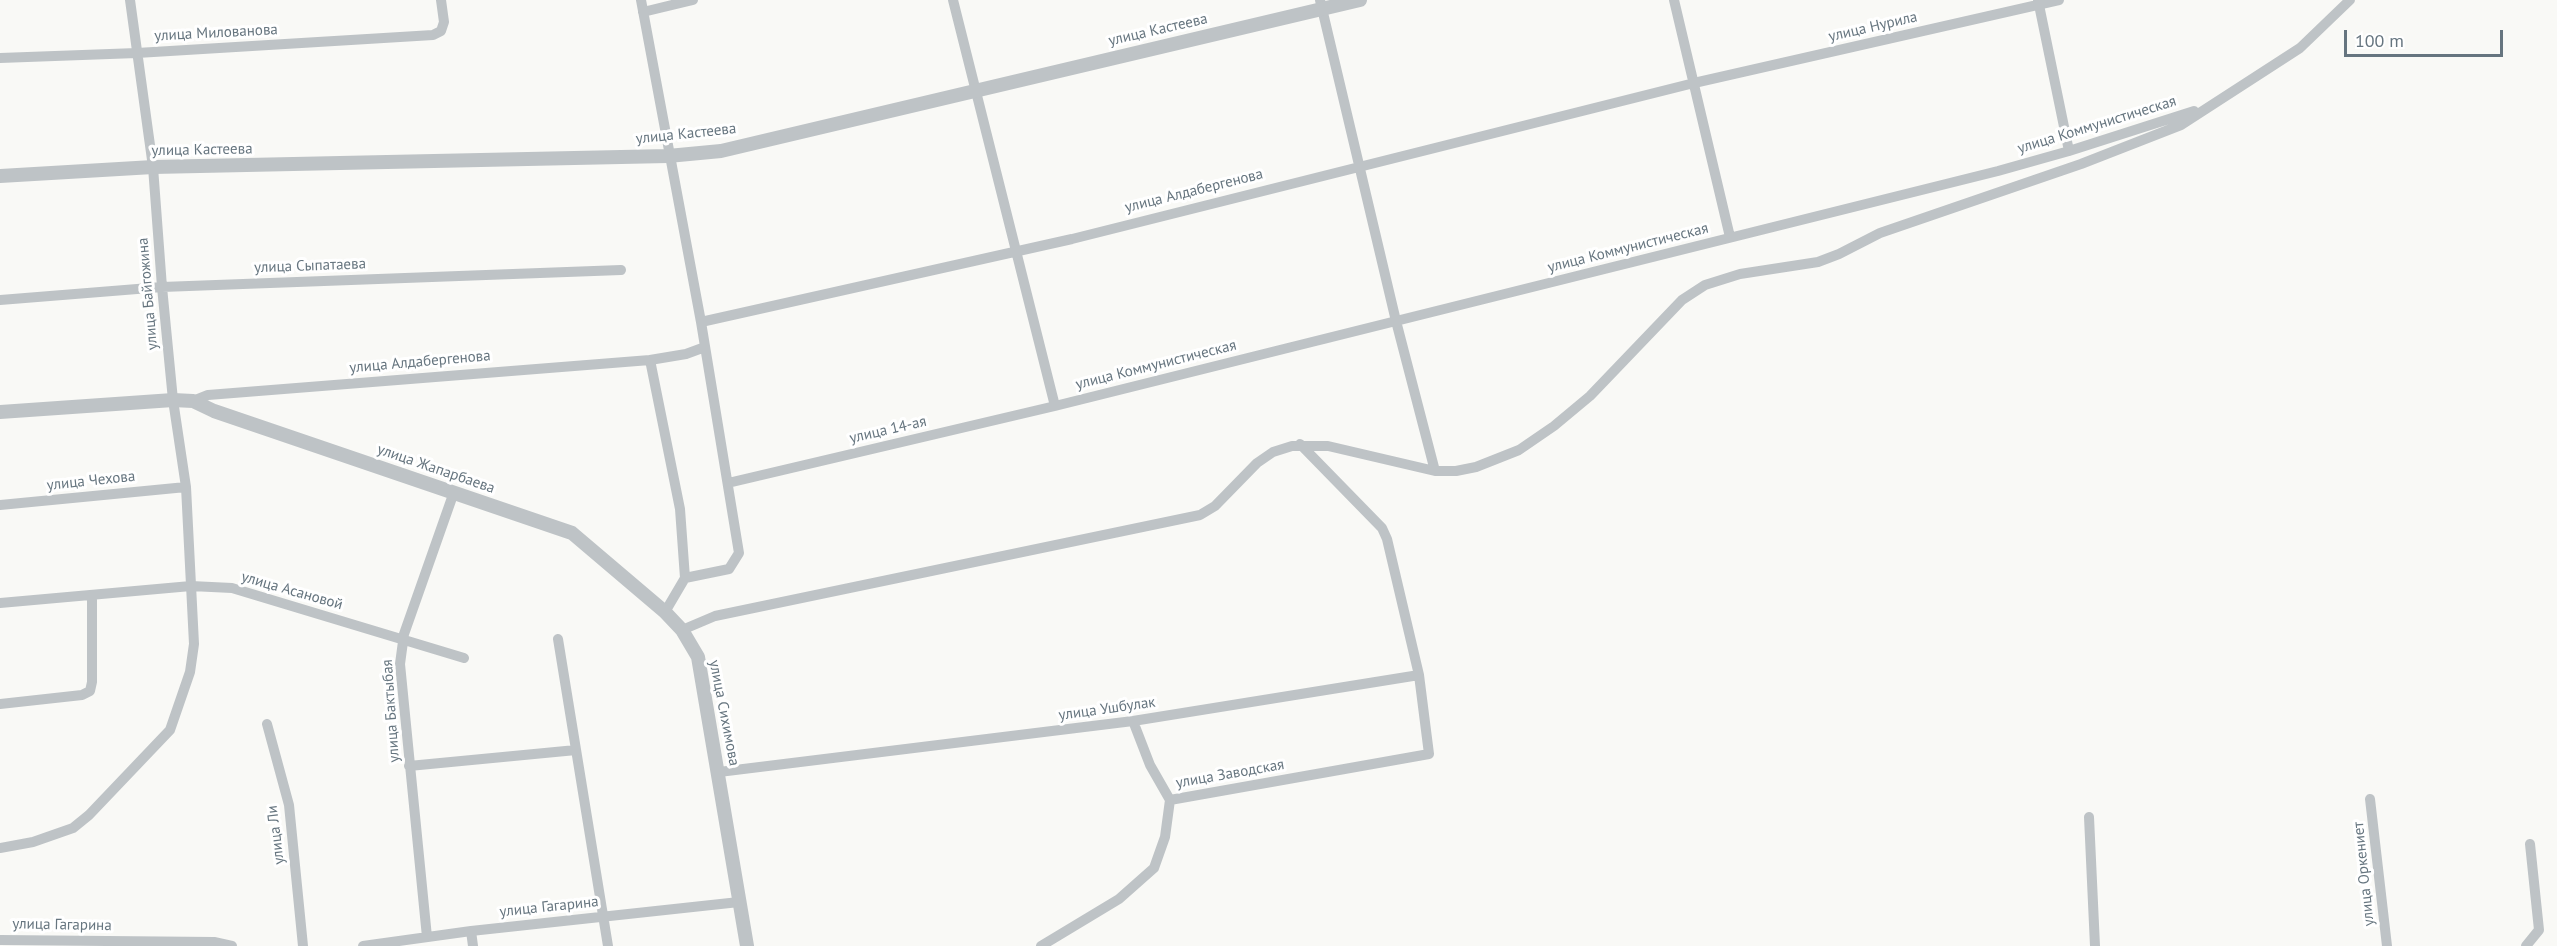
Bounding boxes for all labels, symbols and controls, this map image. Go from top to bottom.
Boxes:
street label: улица Нурила [1827,8,1919,46]
street label: улица Кастеева [1107,10,1209,50]
scale bar [2347,18,2506,56]
street label: улица Милованова [154,21,278,45]
text: 100 m [2355,29,2404,52]
street label: улица Коммунистическая [2015,92,2179,158]
street label: улица Кастеева [635,120,737,148]
street label: улица Кастеева [151,140,253,160]
street label: улица Алдабергенова [1123,165,1265,217]
street label: улица Коммунистическая [1546,219,1710,277]
street label: улица Байгожина [134,237,162,351]
street label: улица Сыпатаева [254,255,366,277]
street label: улица Коммунистическая [1074,336,1238,394]
street label: улица Алдабергенова [349,347,491,377]
street label: улица 14-ая [848,412,928,448]
street label: улица Жапарбаева [375,440,497,498]
street label: улица Чехова [46,467,136,495]
street label: улица Асановой [239,568,345,614]
street label: улица Бактыбая [378,659,404,763]
street label: улица Сихимова [705,659,743,767]
street label: улица Ушбулак [1057,693,1157,725]
street label: улица Заводская [1174,756,1286,792]
street label: улица Ли [263,804,289,866]
street label: улица Оркениет [2350,821,2378,927]
street label: улица Гагарина [499,893,599,921]
street label: улица Гагарина [12,915,112,935]

